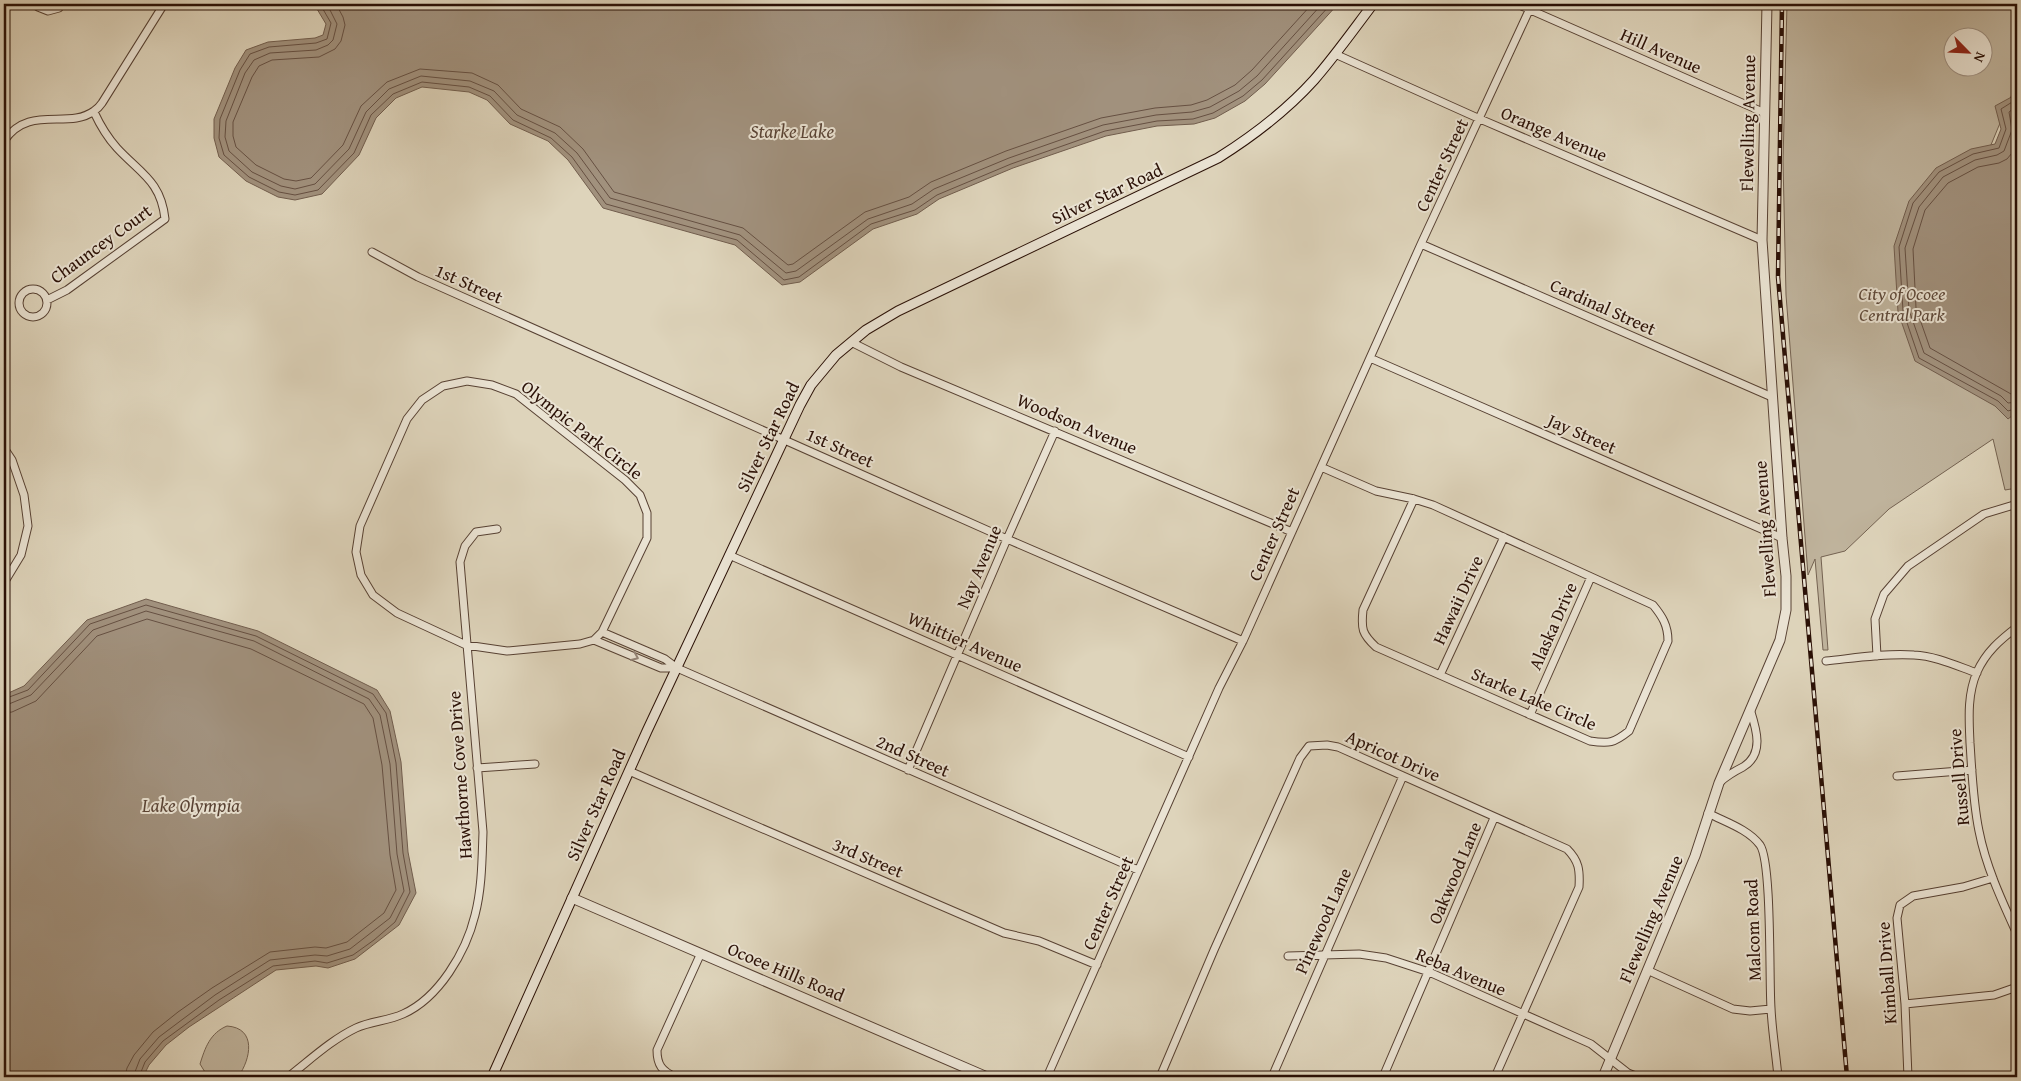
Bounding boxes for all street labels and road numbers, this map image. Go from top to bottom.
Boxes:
street label: Hill Avenue [1616,21,1706,80]
street label: Flewelling Avenue [1733,54,1762,192]
street label: Orange Avenue [1497,99,1612,168]
street label: Center Street [1408,113,1475,216]
street label: Silver Star Road [1047,156,1167,231]
street label: Chauncey Court [44,197,158,290]
street label: 1st Street [431,257,508,311]
street label: Cardinal Street [1546,271,1661,342]
street label: Olympic Park Circle [516,373,649,486]
street label: Silver Star Road [729,377,806,497]
street label: Woodson Avenue [1013,386,1142,461]
street label: Jay Street [1542,406,1621,461]
street label: 1st Street [802,421,879,475]
street label: Flewelling Avenue [1746,460,1783,598]
street label: Center Street [1241,482,1306,585]
street label: Nay Avenue [949,521,1008,613]
street label: Hawaii Drive [1425,551,1490,649]
street label: Alaska Drive [1521,578,1584,674]
street label: Whittier Avenue [903,604,1027,679]
street label: Starke Lake Circle [1467,660,1601,737]
street label: Hawthorne Cove Drive [440,690,479,860]
street label: Apricot Drive [1342,723,1445,788]
street label: 2nd Street [872,727,955,784]
street label: Russell Drive [1941,727,1976,827]
street label: Silver Star Road [559,744,632,865]
street label: Oakwood Lane [1421,817,1488,928]
street label: 3rd Street [828,830,909,885]
street label: Center Street [1075,851,1140,954]
street label: Flewelling Avenue [1611,851,1690,987]
street label: Pinewood Lane [1287,863,1358,978]
street label: Malcom Road [1737,878,1768,981]
street label: Kimball Drive [1869,921,1904,1025]
street label: Ocoee Hills Road [723,935,849,1009]
street label: Reba Avenue [1412,940,1511,1003]

